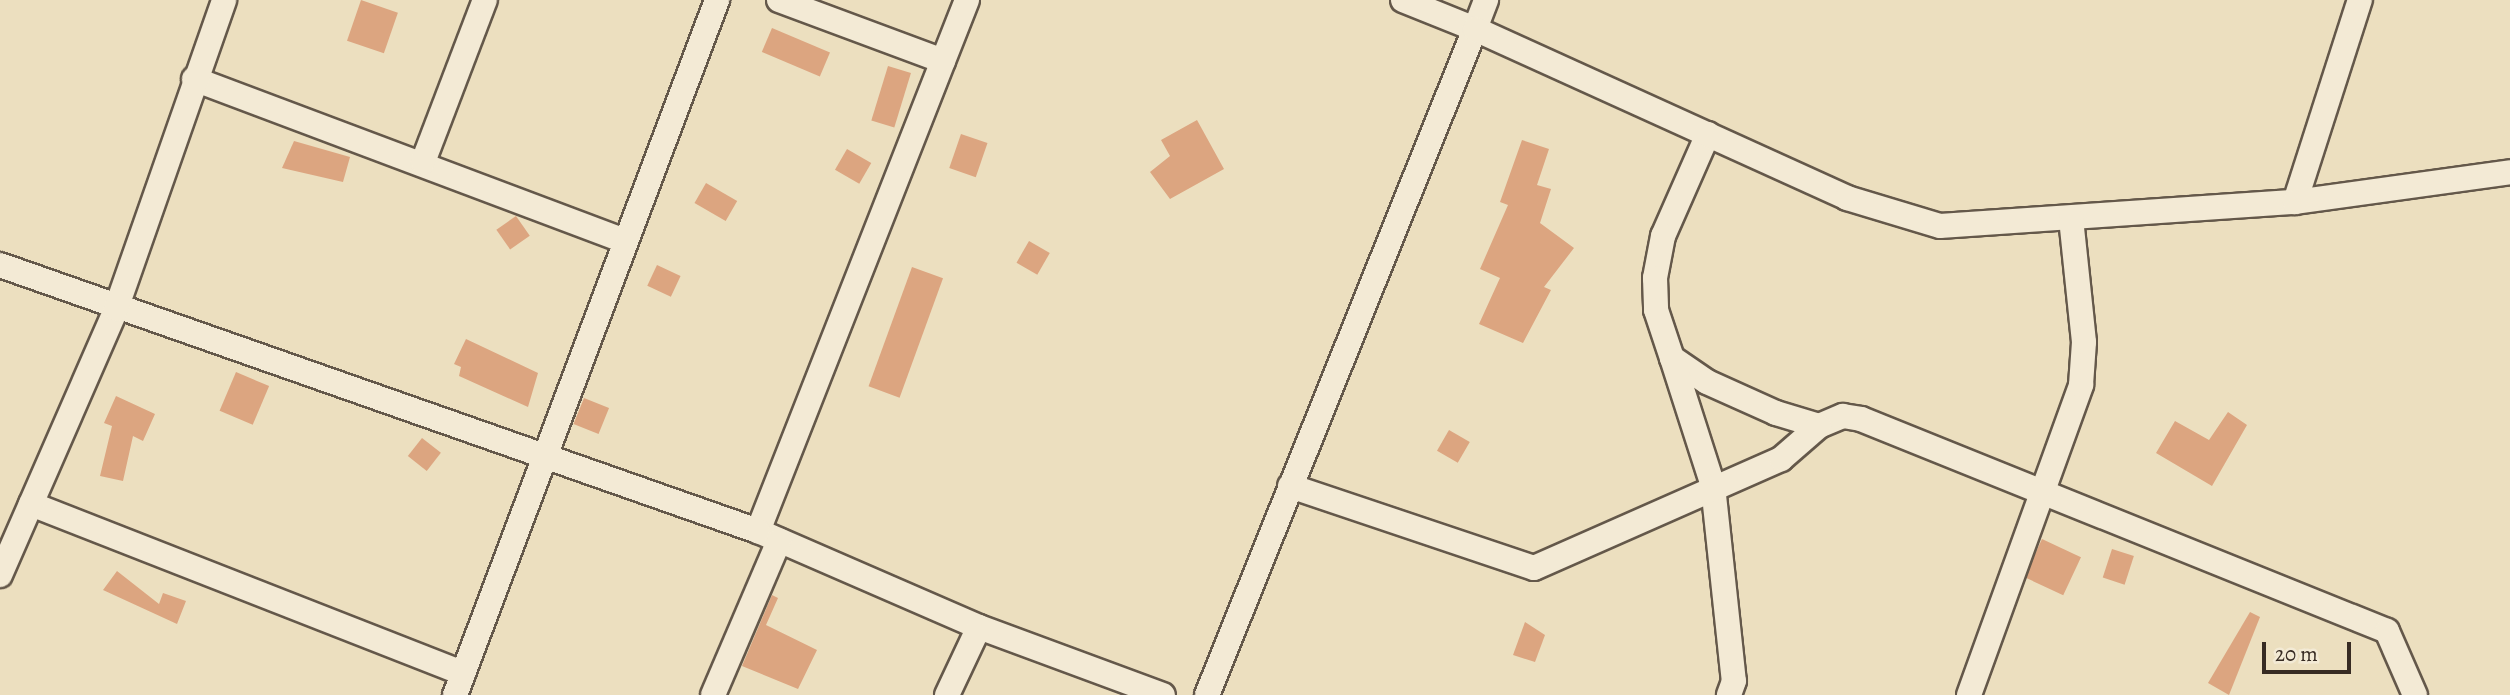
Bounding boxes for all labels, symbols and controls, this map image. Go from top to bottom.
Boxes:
scale bar [2265,628,2354,672]
text: 20 m [2275,640,2318,668]

